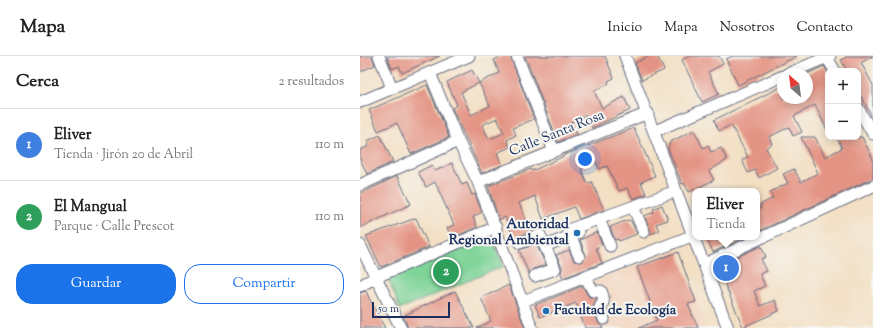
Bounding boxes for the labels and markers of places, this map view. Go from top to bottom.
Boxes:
place label: Autoridad Regional Ambiental [449,215,569,251]
marker: Autoridad Regional Ambiental [572,228,582,238]
pin: 1 [713,253,739,283]
pin: 2 [433,257,459,287]
place label: Facultad de Ecología [554,301,677,321]
marker: Facultad de Ecología [541,306,551,316]

